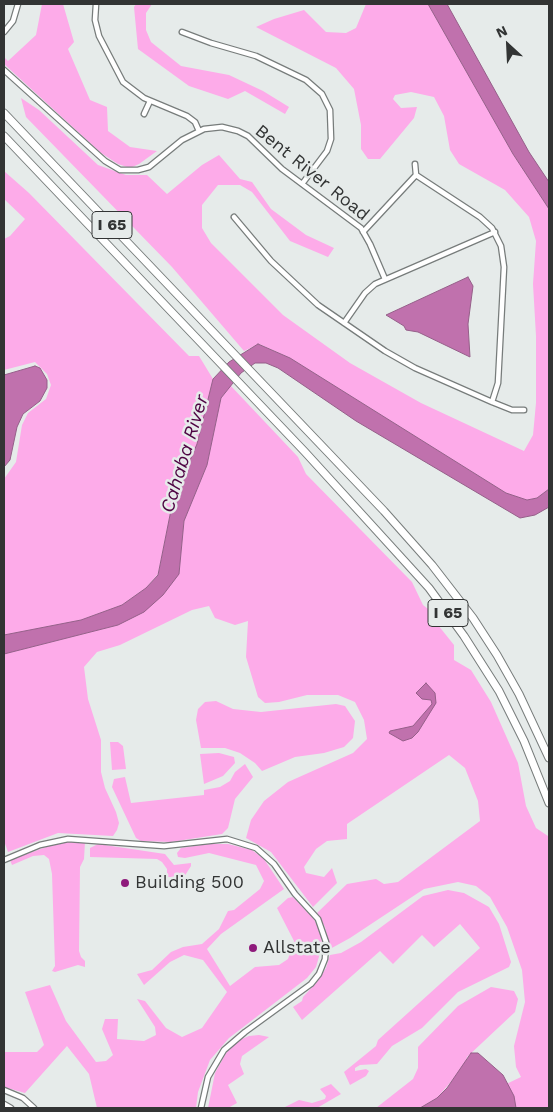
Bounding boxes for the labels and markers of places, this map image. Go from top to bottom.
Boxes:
place label: Building 500 [135,872,244,894]
marker: Building 500 [119,877,131,889]
place label: Allstate [263,937,331,959]
marker: Allstate [247,942,259,954]

